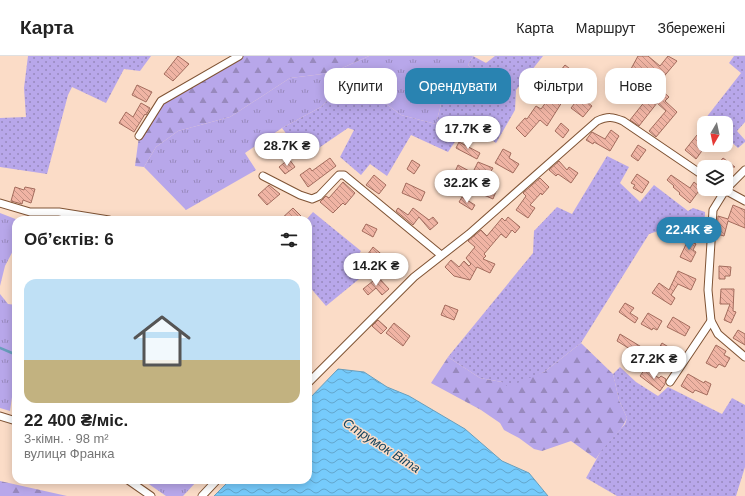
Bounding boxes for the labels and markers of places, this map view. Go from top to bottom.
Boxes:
pin: 17.7K ₴ [431,116,505,150]
pin: 28.7K ₴ [250,133,324,167]
pin: 32.2K ₴ [430,170,504,204]
pin: 22.4K ₴ [652,217,726,251]
pin: 14.2K ₴ [339,253,413,287]
pin: 27.2K ₴ [617,346,691,380]

